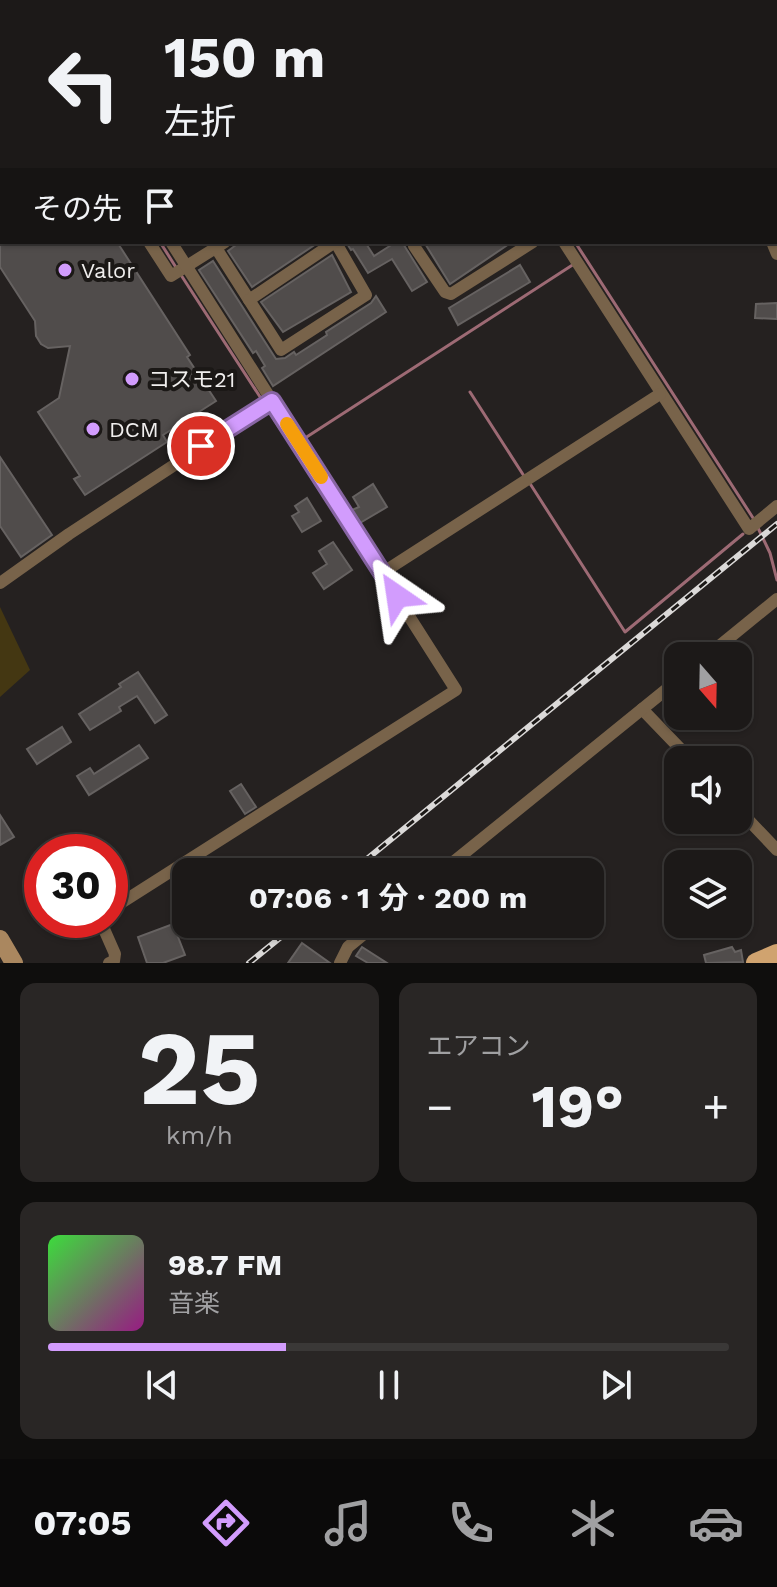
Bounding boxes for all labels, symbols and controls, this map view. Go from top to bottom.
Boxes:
text: 150 m [164,25,326,91]
icon: left [32,32,136,136]
text: 左折 [164,101,236,143]
icon: arrive [138,184,182,228]
text: その先 [32,191,122,226]
place label: Valor [81,258,135,283]
marker: Valor [56,261,74,279]
place label: コスモ21 [148,367,235,392]
marker: コスモ21 [123,370,141,388]
pin [167,412,235,480]
place label: DCM [109,417,159,442]
marker: DCM [84,420,102,438]
icon: arrive [179,424,223,468]
position arrow [355,554,439,638]
north arrow [664,642,752,730]
map controls [664,642,752,938]
button: sound [664,746,752,834]
speed limit sign: 30 [24,834,128,938]
button: layers [664,850,752,938]
text: 07:06 · 1 分 · 200 m [249,880,527,915]
text: 25 [138,1007,261,1129]
text: エアコン [427,1031,531,1061]
text: 19° [531,1071,624,1142]
text: − [427,1081,453,1133]
text: + [702,1081,729,1133]
text: km/h [166,1120,233,1150]
text: 98.7 FM [168,1247,282,1282]
text: 音楽 [168,1288,220,1318]
icon: previous [140,1363,184,1407]
icon: pause [367,1363,411,1407]
icon: next [594,1363,638,1407]
icon: directions [198,1495,254,1551]
icon: music [320,1495,376,1551]
icon: phone [443,1495,499,1551]
icon: climate [565,1495,621,1551]
icon: car [688,1495,744,1551]
text: 07:05 [33,1502,132,1544]

